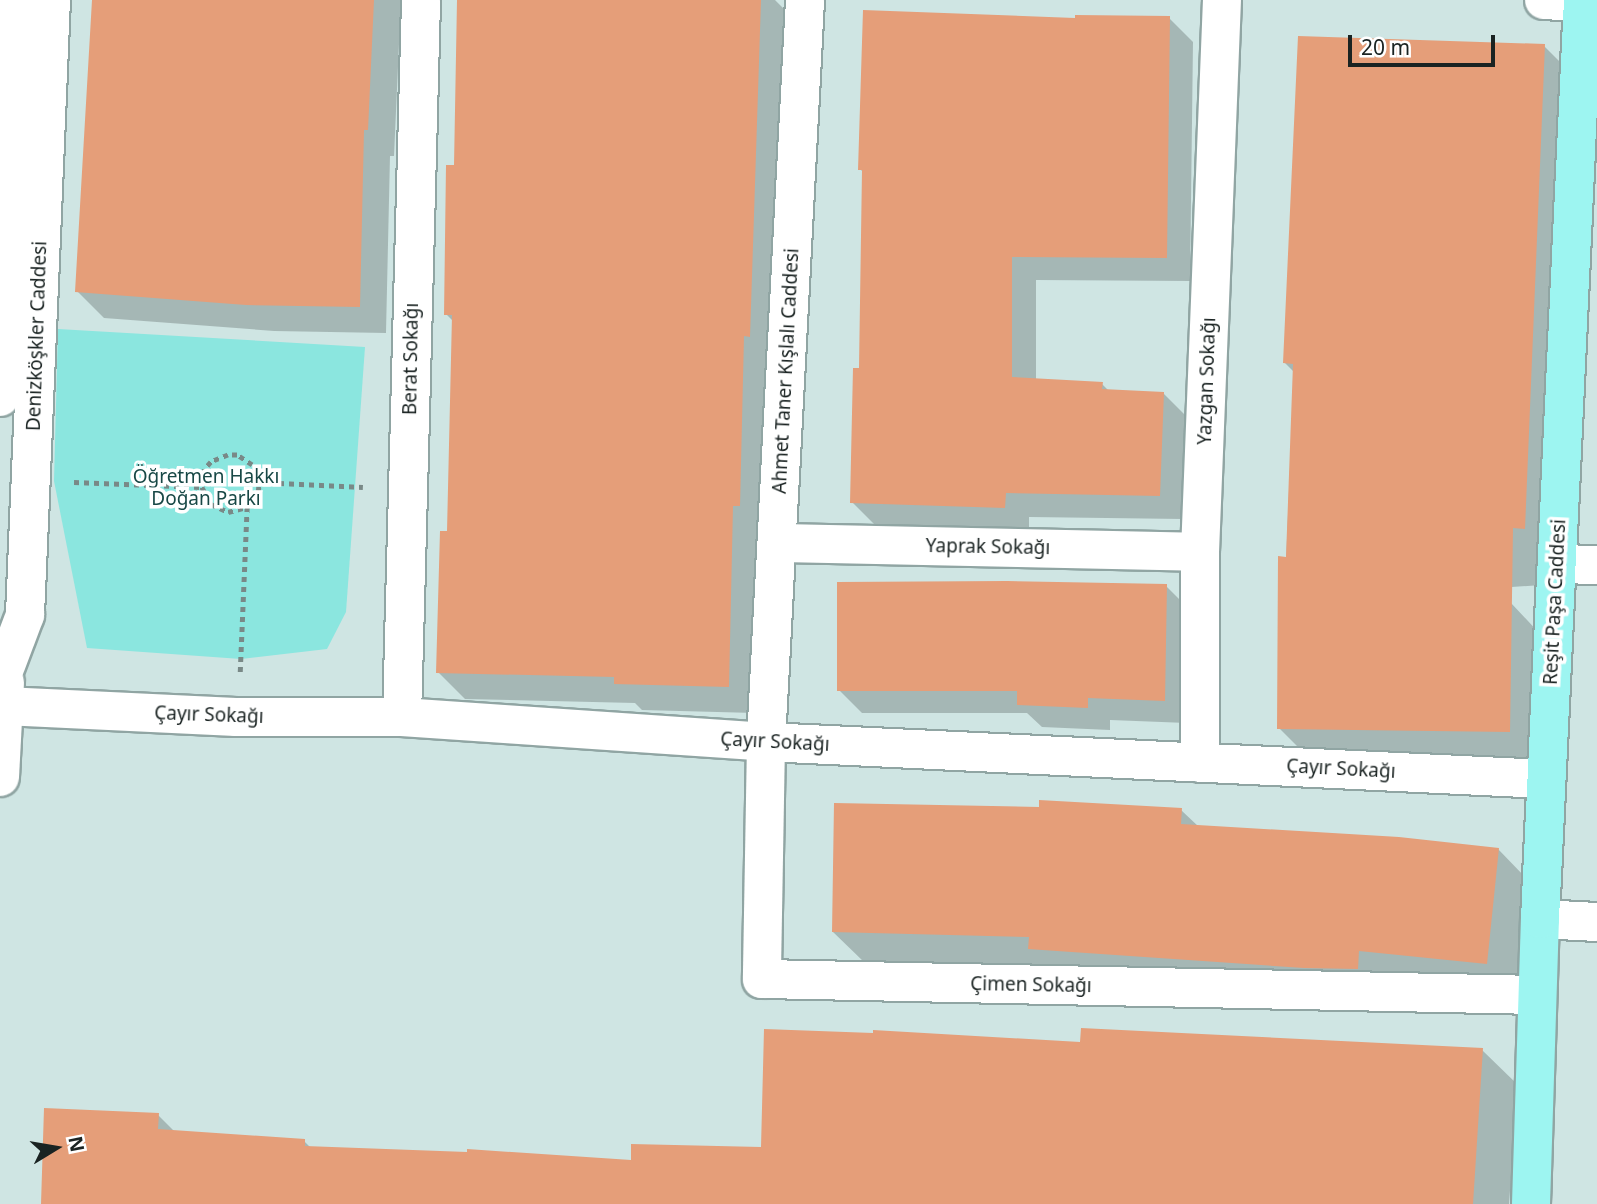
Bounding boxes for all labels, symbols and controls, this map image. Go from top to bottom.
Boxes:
scale bar [1352,21,1499,65]
text: 20 m [1361,33,1410,61]
street label: Denizköşkler Caddesi [22,241,52,431]
street label: Ahmet Taner Kışlalı Caddesi [768,248,804,494]
street label: Berat Sokağı [399,303,423,415]
street label: Yazgan Sokağı [1193,317,1221,445]
park label: Öğretmen Hakkı Doğan Parkı [133,466,279,510]
street label: Reşit Paşa Caddesi [1539,519,1571,685]
street label: Yaprak Sokağı [925,535,1051,559]
street label: Çayır Sokağı [154,702,264,728]
street label: Çayır Sokağı [720,728,830,756]
street label: Çayır Sokağı [1286,755,1396,783]
street label: Çimen Sokağı [970,973,1092,997]
north arrow [21,1113,91,1183]
text: N [62,1134,91,1154]

